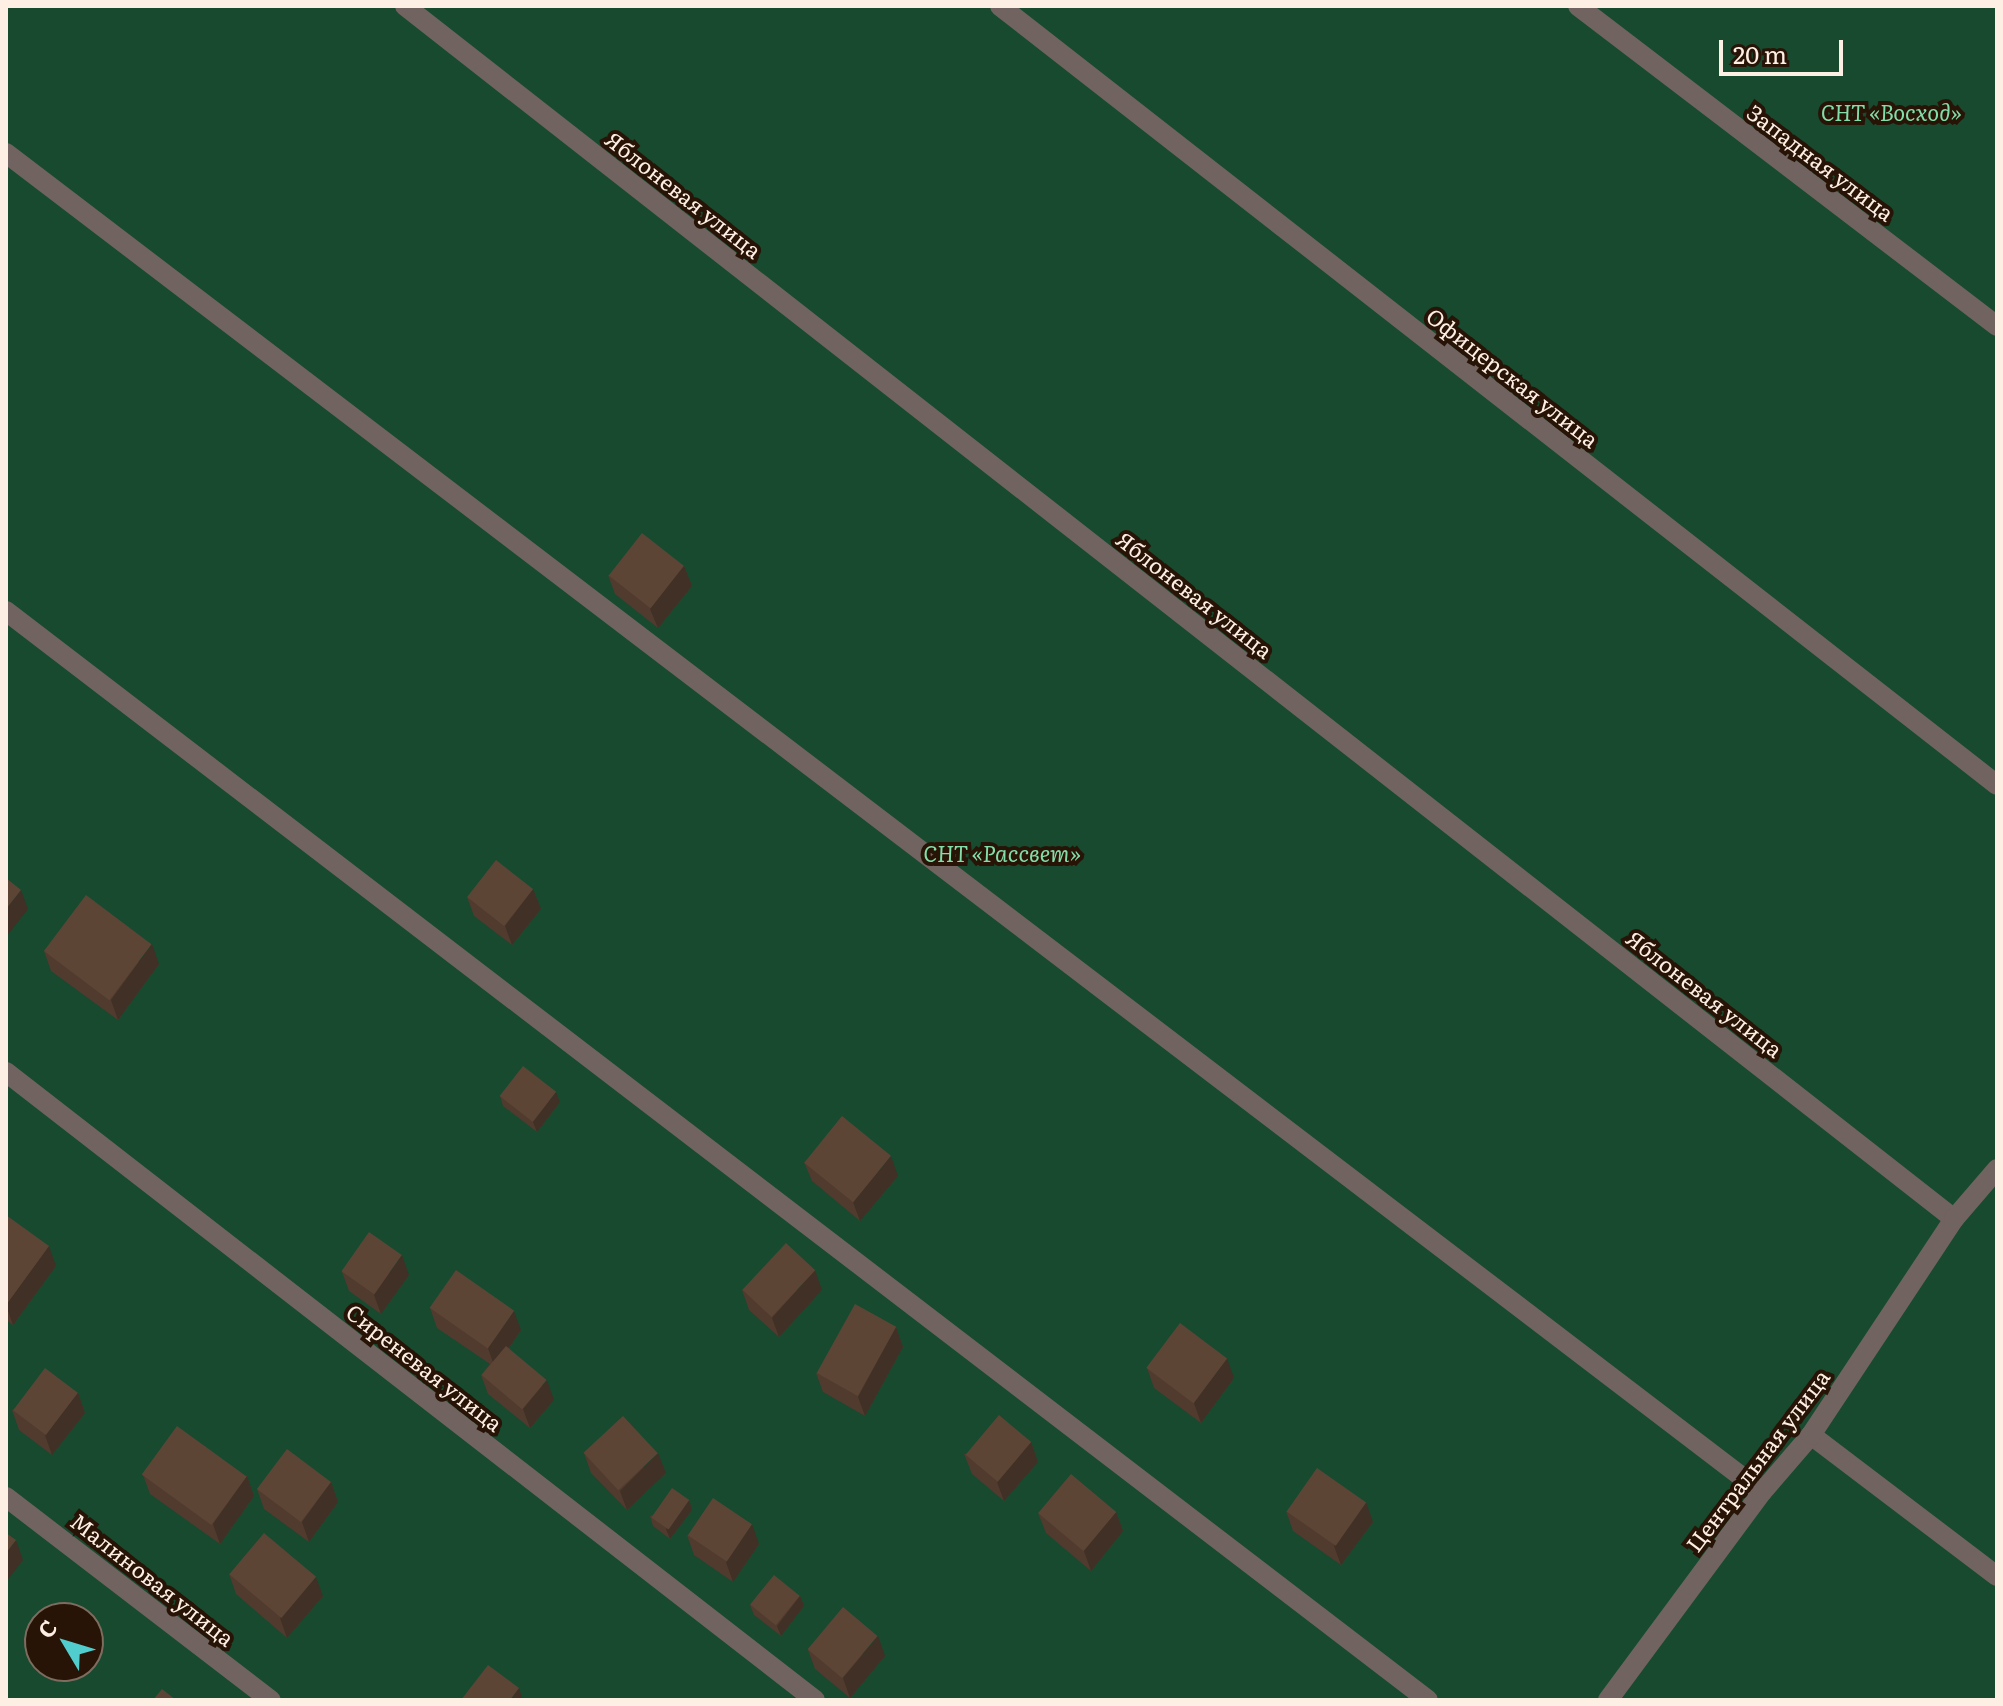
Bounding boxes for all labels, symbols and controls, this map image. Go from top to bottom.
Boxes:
scale bar [1723,24,1847,74]
text: 20 m [1733,36,1787,71]
street label: Западная улица [1742,98,1900,226]
park label: СНТ «Восход» [1821,99,1961,125]
street label: Яблоневая улица [601,125,767,263]
street label: Офицерская улица [1422,302,1604,452]
street label: Яблоневая улица [1112,525,1278,663]
park label: СНТ «Рассвет» [923,840,1081,866]
street label: Яблоневая улица [1622,924,1788,1062]
street label: Сиреневая улица [342,1298,508,1436]
street label: Центральная улица [1680,1364,1834,1556]
street label: Малиновая улица [66,1507,240,1651]
north arrow [24,1602,104,1682]
text: С [28,1612,64,1644]

